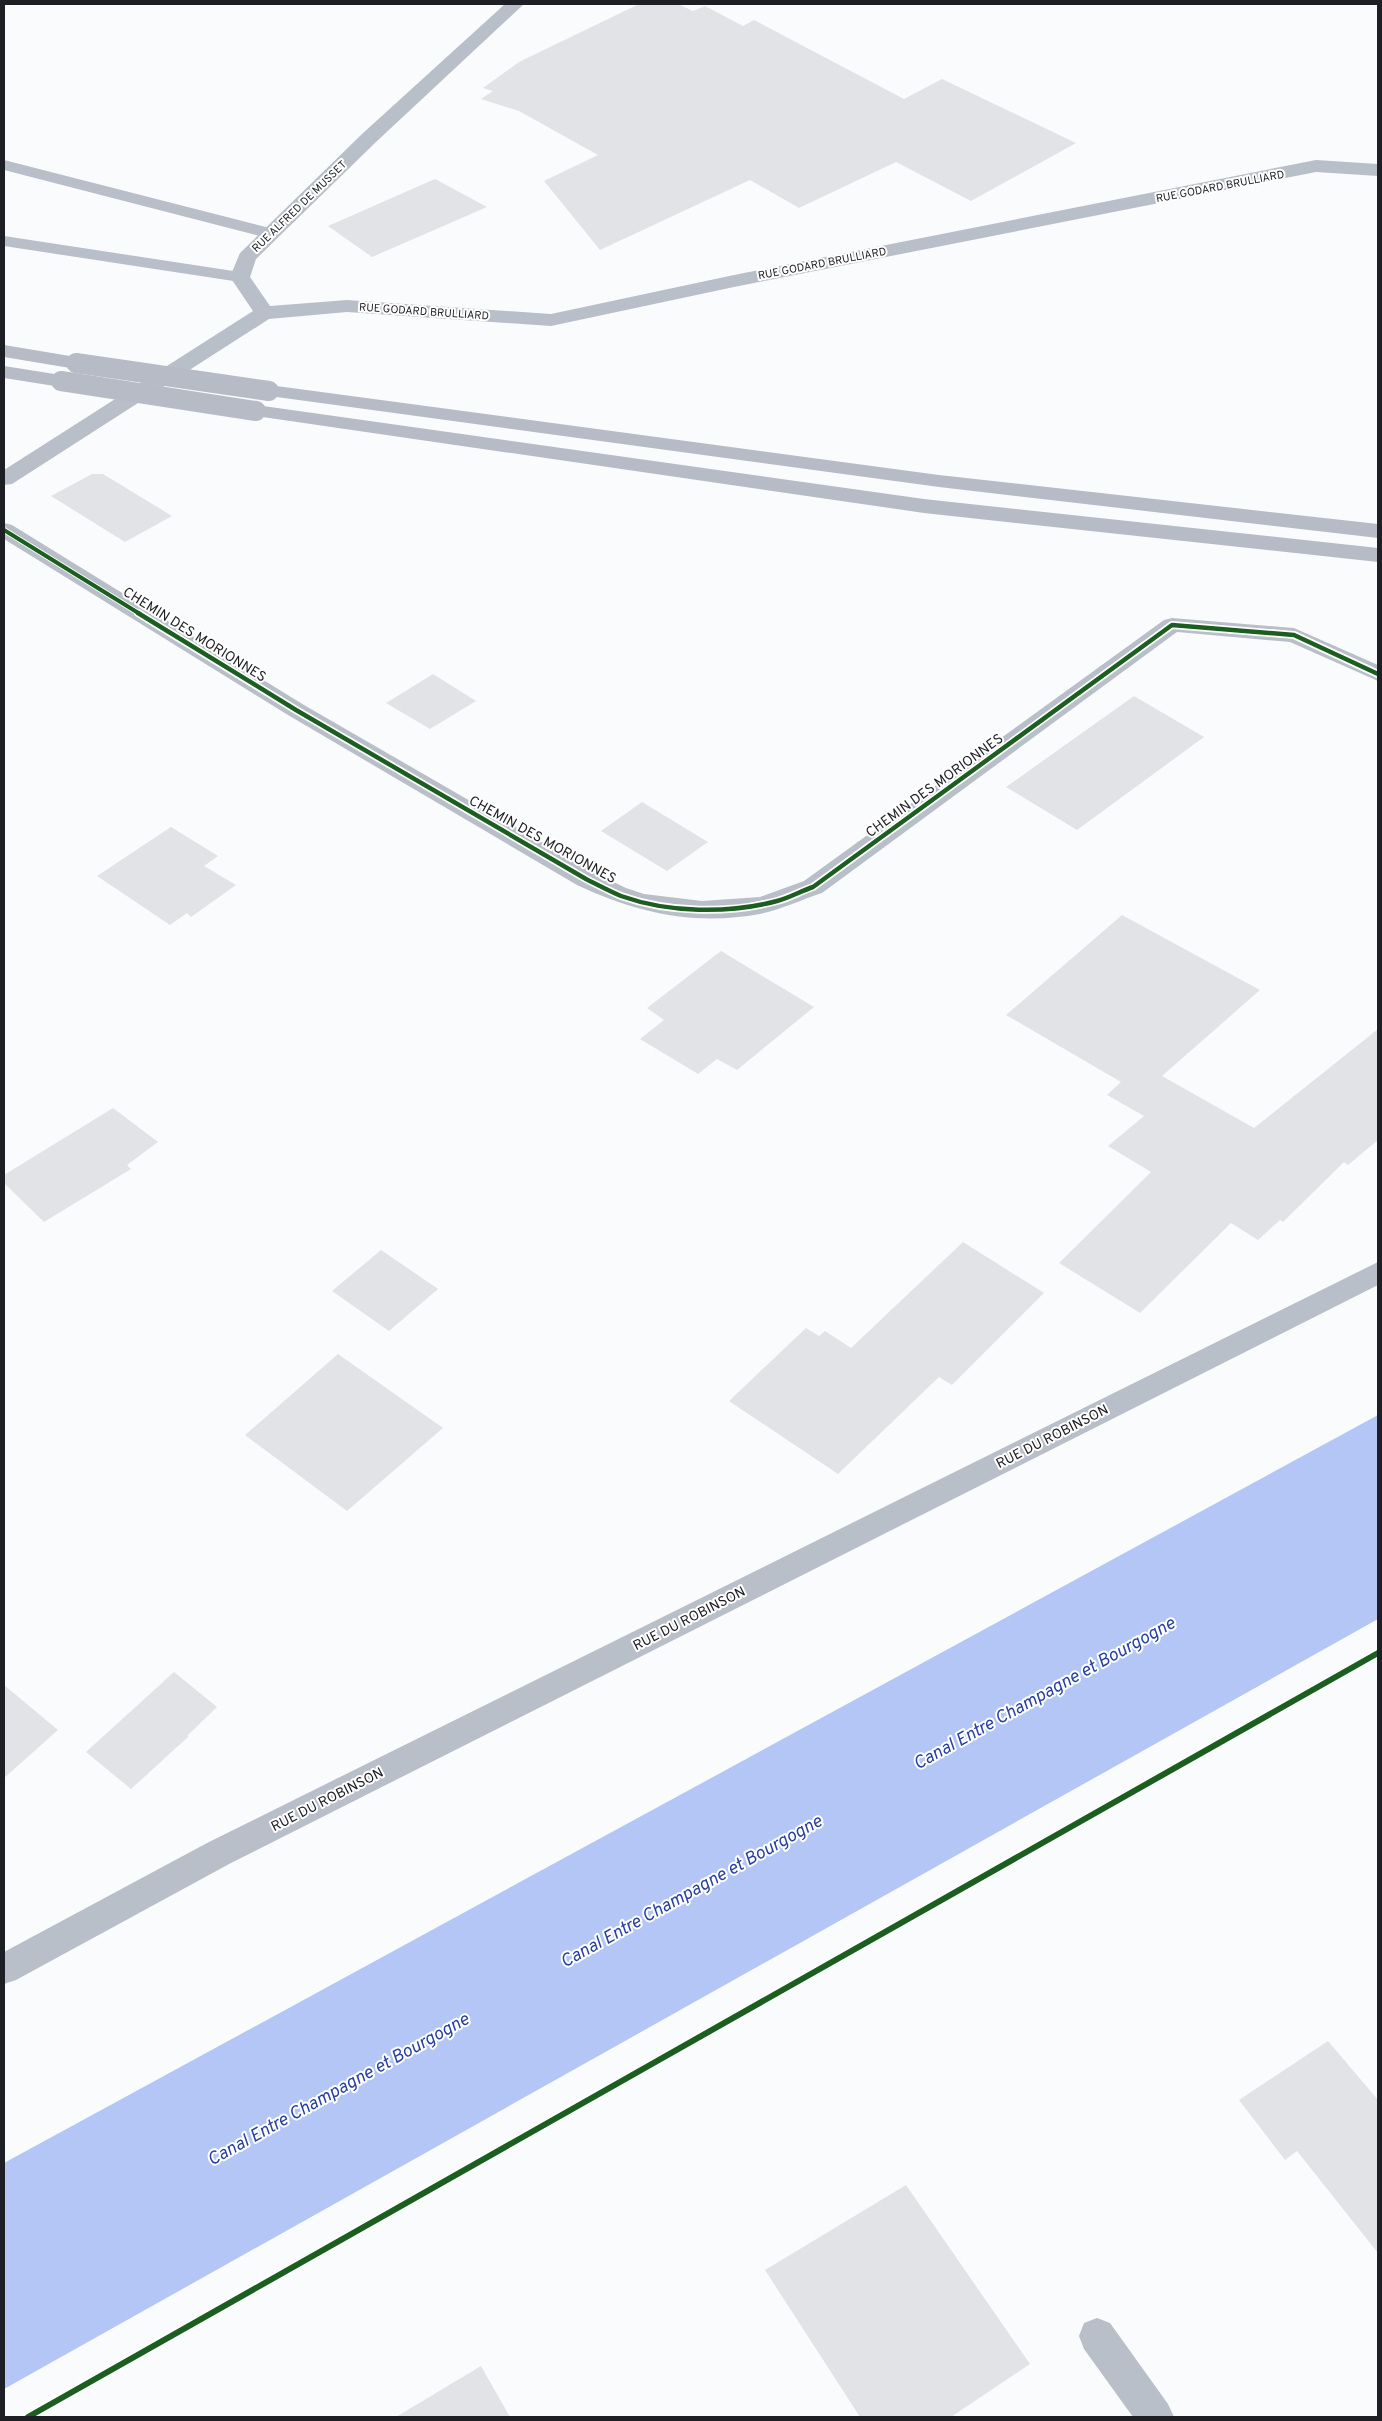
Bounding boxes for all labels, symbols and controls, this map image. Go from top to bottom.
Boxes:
street label: RUE ALFRED DE MUSSET [249,158,350,256]
street label: RUE GODARD BRULLIARD [1155,168,1286,206]
street label: RUE GODARD BRULLIARD [757,245,888,283]
street label: RUE GODARD BRULLIARD [358,300,489,324]
street label: CHEMIN DES MORIONNES [119,584,269,686]
street label: CHEMIN DES MORIONNES [863,731,1007,842]
street label: CHEMIN DES MORIONNES [466,793,619,888]
street label: RUE DU ROBINSON [994,1402,1112,1473]
street label: RUE DU ROBINSON [631,1584,749,1655]
water label: Canal Entre Champagne et Bourgogne [910,1612,1180,1776]
street label: RUE DU ROBINSON [269,1765,387,1836]
water label: Canal Entre Champagne et Bourgogne [557,1810,827,1974]
water label: Canal Entre Champagne et Bourgogne [204,2008,474,2172]

